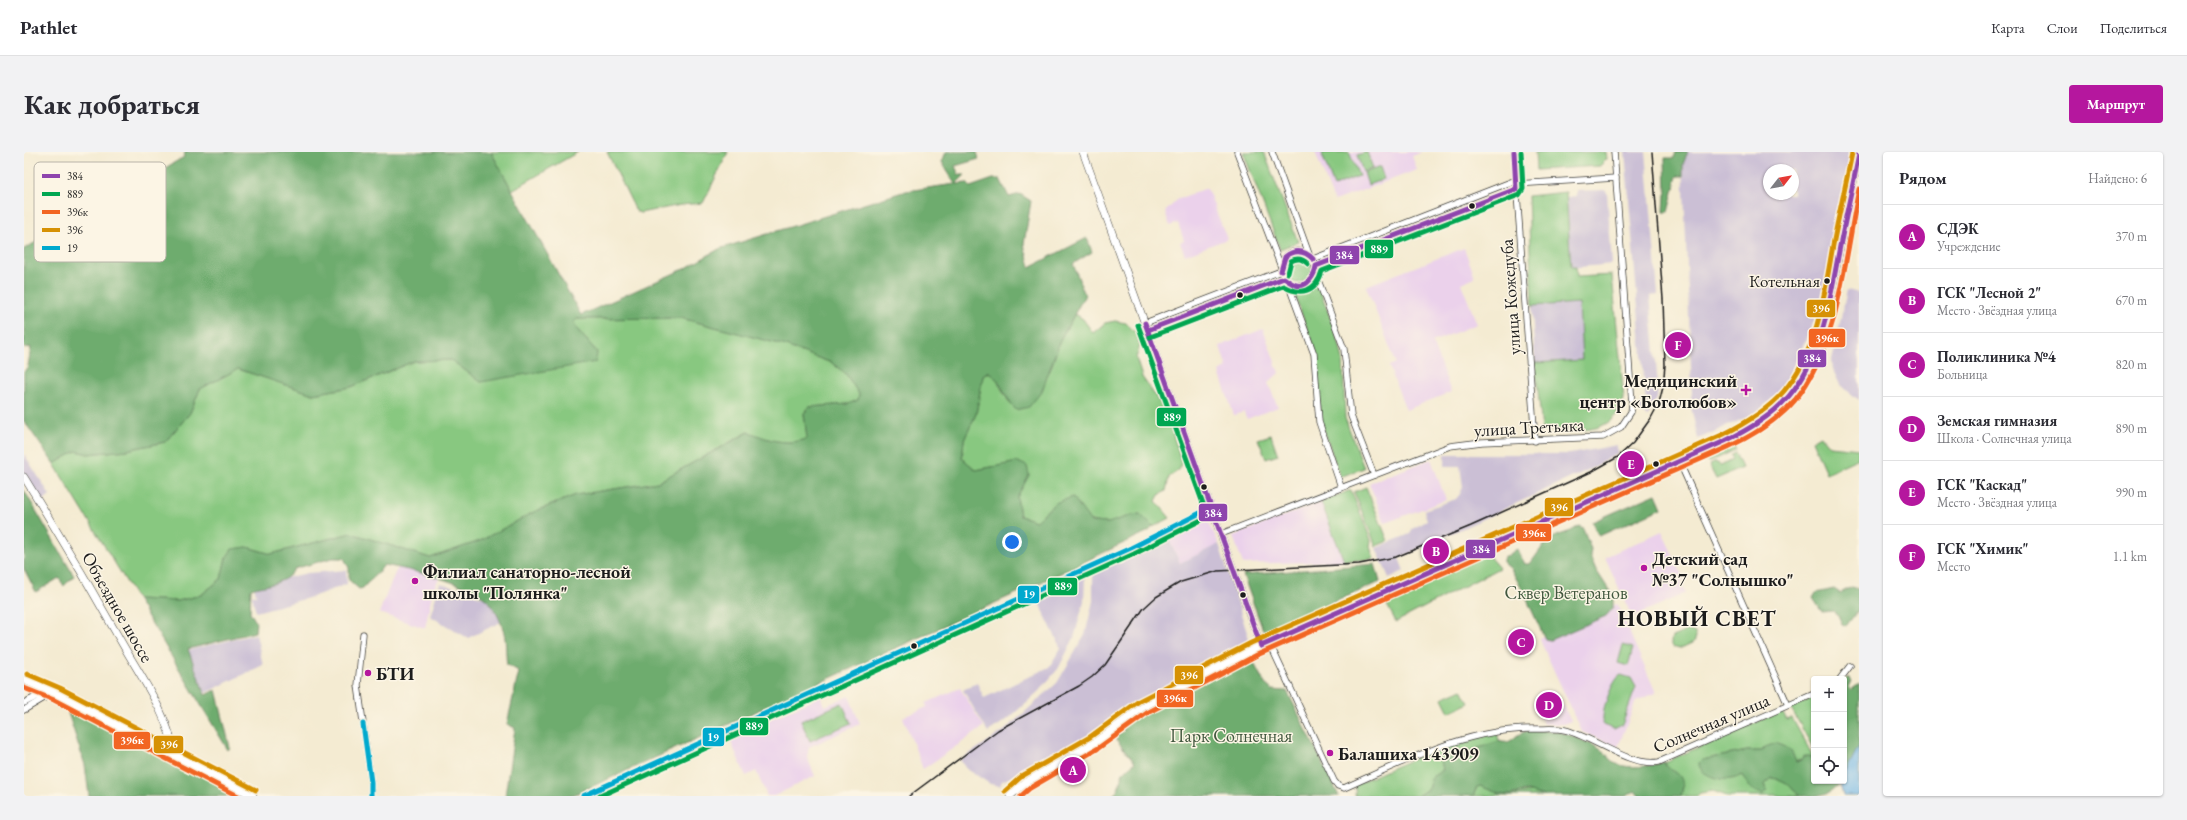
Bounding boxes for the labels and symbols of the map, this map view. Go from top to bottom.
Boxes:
legend [34,162,166,262]
north arrow [1763,164,1799,200]
text: 384 [67,169,84,183]
text: 889 [67,187,84,201]
unlabelled marker [1467,201,1477,211]
text: 396к [67,205,89,219]
text: 396 [67,223,84,237]
street label: улица Кожедуба [1494,237,1526,356]
line badge: 889 [1364,239,1394,259]
text: 19 [67,241,78,255]
text: 889 [1370,242,1388,256]
line badge: 384 [1329,245,1360,265]
text: 384 [1335,248,1353,262]
place label: Котельная [1749,270,1820,292]
marker: Котельная [1822,276,1832,286]
unlabelled marker [1235,290,1245,300]
line badge: 396 [1806,299,1836,318]
text: 396 [1812,301,1830,315]
line badge: 396к [1808,328,1846,348]
pin: F [1665,330,1691,360]
text: 396к [1815,331,1840,345]
line badge: 384 [1797,349,1827,368]
text: 384 [1803,351,1821,365]
place label: Медицинский центр «Боголюбов» [1579,369,1737,413]
marker: Медицинский центр «Боголюбов» [1740,384,1752,396]
line badge: 889 [1156,407,1187,427]
text: 889 [1163,410,1181,424]
street label: улица Третьяка [1473,413,1586,441]
pin: E [1618,449,1644,479]
unlabelled marker [1651,459,1661,469]
unlabelled marker [1199,482,1209,492]
line badge: 396 [1544,497,1574,517]
text: 396 [1550,500,1568,514]
line badge: 384 [1198,503,1228,522]
text: 384 [1204,506,1222,520]
line badge: 396к [1515,523,1552,542]
text: 396к [1522,526,1547,540]
your location [1002,532,1022,552]
pin: B [1423,536,1449,566]
line badge: 384 [1465,539,1496,559]
text: 384 [1472,542,1490,556]
place label: Детский сад №37 "Солнышко" [1652,547,1794,591]
street label: Объездное шоссе [77,548,159,666]
place label: Филиал санаторно-лесной школы "Полянка" [423,560,631,604]
marker: Детский сад №37 "Солнышко" [1639,563,1649,573]
marker: Филиал санаторно-лесной школы "Полянка" [410,576,420,586]
line badge: 889 [1047,577,1078,596]
text: 889 [1054,579,1072,593]
park label: Сквер Ветеранов [1504,581,1628,604]
line badge: 19 [1017,585,1040,604]
text: 19 [1023,587,1035,601]
unlabelled marker [1238,590,1248,600]
district label: НОВЫЙ СВЕТ [1617,604,1777,633]
pin: C [1508,627,1534,657]
unlabelled marker [909,641,919,651]
place label: БТИ [376,662,414,685]
line badge: 396 [1174,665,1204,685]
marker: БТИ [363,668,373,678]
text: 396 [1180,668,1198,682]
street label: Солнечная улица [1649,688,1774,758]
line badge: 396к [1156,689,1194,708]
pin: D [1536,690,1562,720]
text: 396к [1163,691,1188,705]
line badge: 889 [739,717,769,736]
text: 889 [745,719,763,733]
park label: Парк Солнечная [1170,724,1292,747]
line badge: 19 [702,727,725,747]
text: 19 [707,730,719,744]
line badge: 396к [113,731,151,750]
text: 396к [120,733,145,747]
line badge: 396 [153,735,184,754]
text: 396 [160,737,178,751]
place label: Балашиха 143909 [1338,742,1479,765]
marker: Балашиха 143909 [1325,748,1335,758]
pin: A [1060,755,1086,785]

